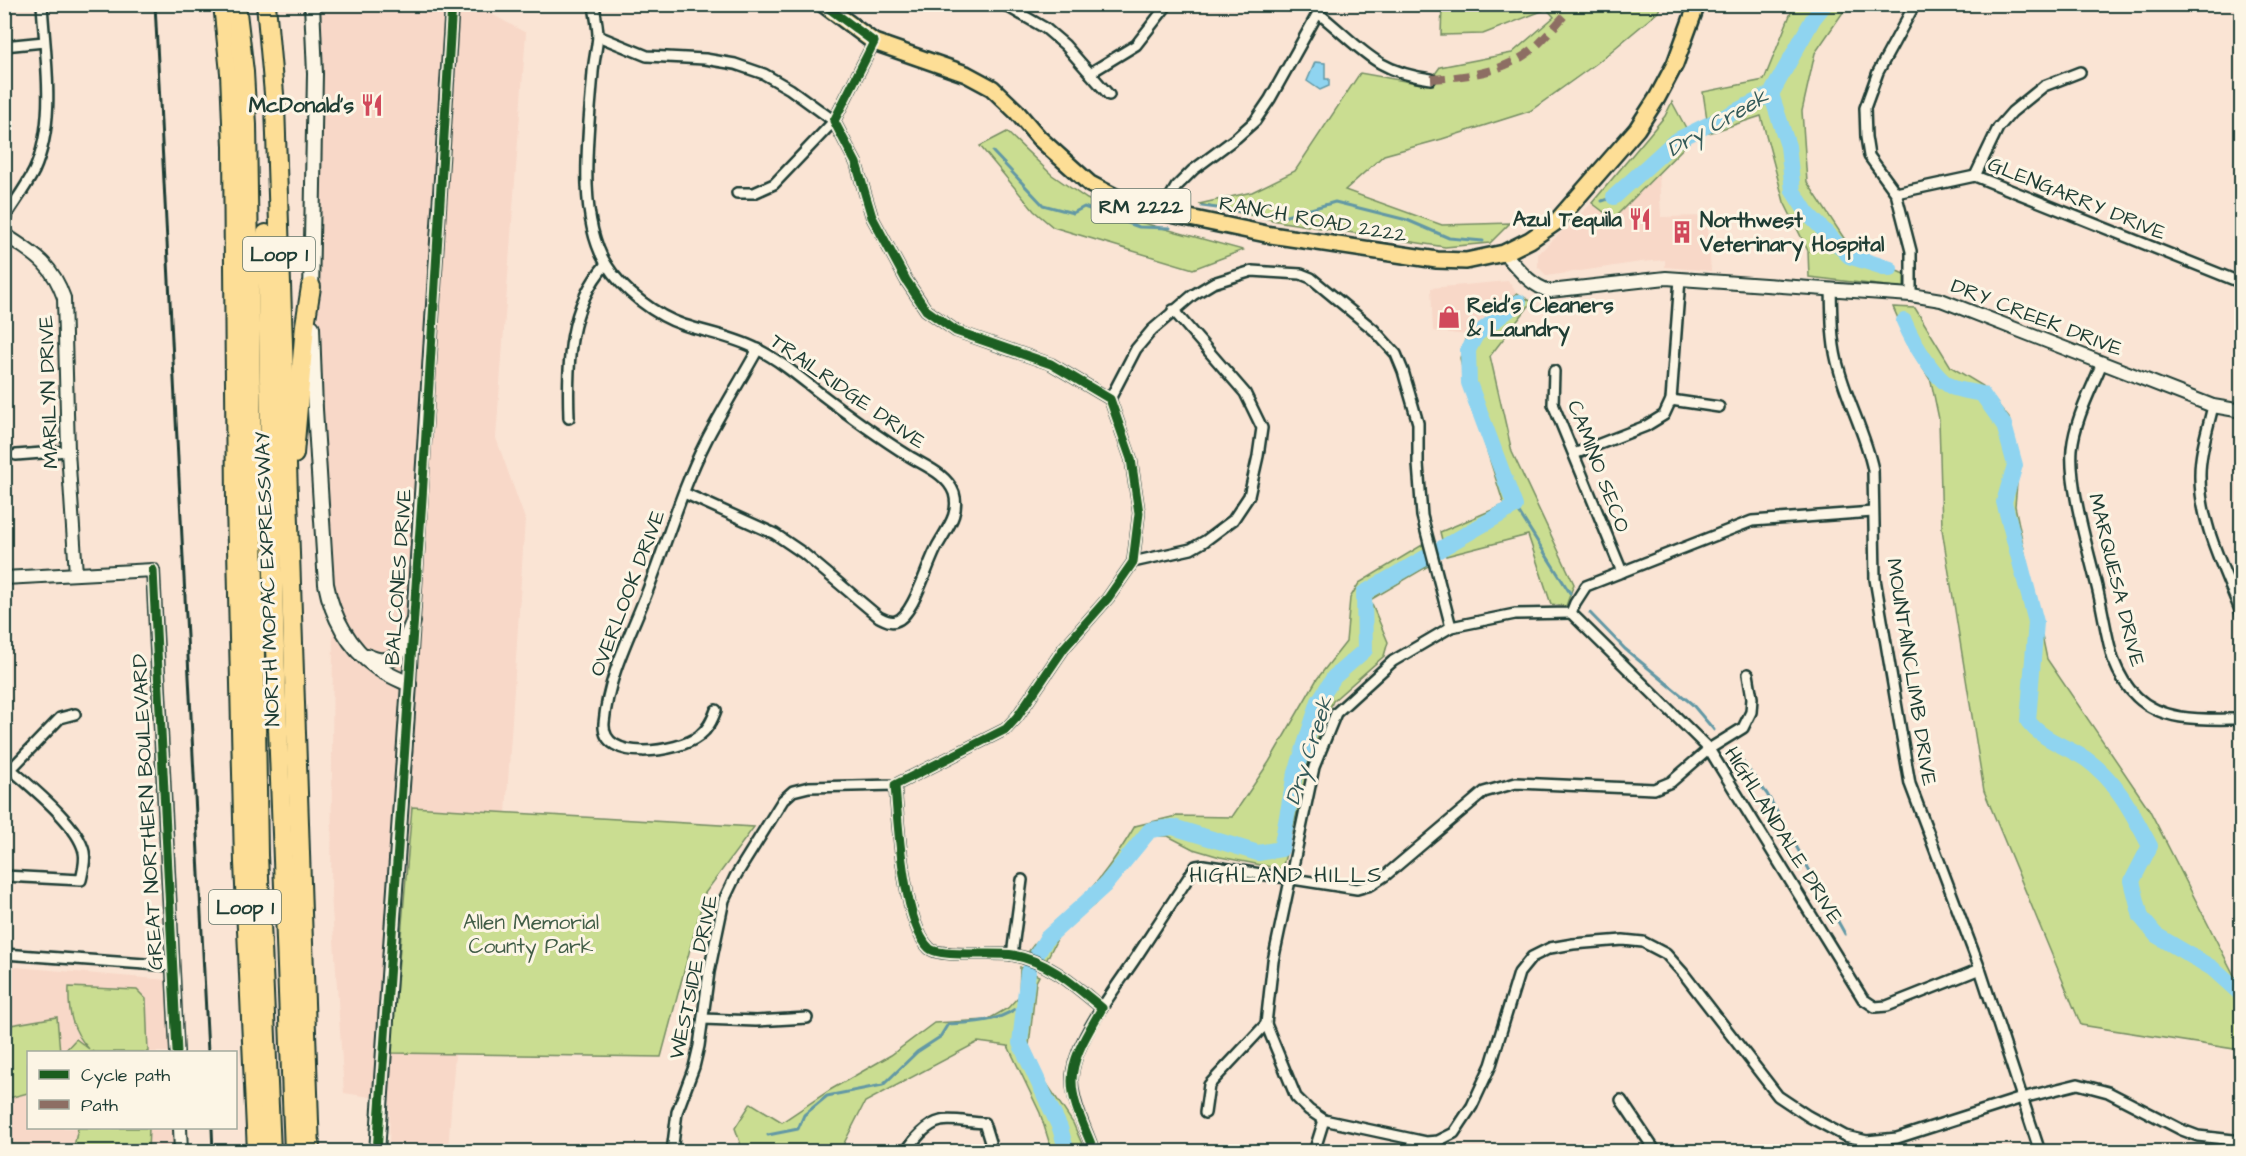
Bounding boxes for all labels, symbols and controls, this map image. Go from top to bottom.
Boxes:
water label: Dry Creek [1661,82,1775,166]
place label: McDonald's [249,91,354,120]
restaurant icon: McDonald's [359,92,385,118]
street label: GLENGARRY DRIVE [1983,150,2171,248]
road number: RM 2222 [1092,189,1190,223]
street label: RANCH ROAD 2222 [1217,189,1409,250]
place label: Azul Tequila [1513,205,1622,235]
restaurant icon: Azul Tequila [1627,206,1653,232]
place label: Northwest Veterinary Hospital [1699,206,1885,262]
building icon: Northwest Veterinary Hospital [1669,219,1695,245]
road number: Loop 1 [243,237,315,271]
street label: DRY CREEK DRIVE [1947,271,2127,364]
place label: Reid's Cleaners & Laundry [1466,291,1614,347]
shop icon: Reid's Cleaners & Laundry [1436,304,1462,330]
street label: MARILYN DRIVE [31,314,66,469]
street label: TRAILRIDGE DRIVE [764,327,932,456]
street label: CAMINO SECO [1560,396,1637,536]
street label: NORTH MOPAC EXPRESSWAY [248,431,287,727]
street label: BALCONES DRIVE [378,487,419,666]
street label: MARQUESA DRIVE [2081,490,2152,670]
street label: OVERLOOK DRIVE [582,505,673,680]
street label: MOUNTAINCLIMB DRIVE [1879,556,1944,788]
street label: GREAT NORTHERN BOULEVARD [125,653,170,971]
water label: Dry Creek [1277,692,1343,809]
street label: HIGHLANDALE DRIVE [1717,741,1850,930]
district label: HIGHLAND HILLS [1189,860,1383,891]
road number: Loop 1 [209,890,281,924]
street label: WESTSIDE DRIVE [662,892,725,1062]
park label: Allen Memorial County Park [463,908,599,963]
legend [27,1051,237,1129]
text: Cycle path [81,1063,170,1089]
text: Path [81,1093,118,1118]

